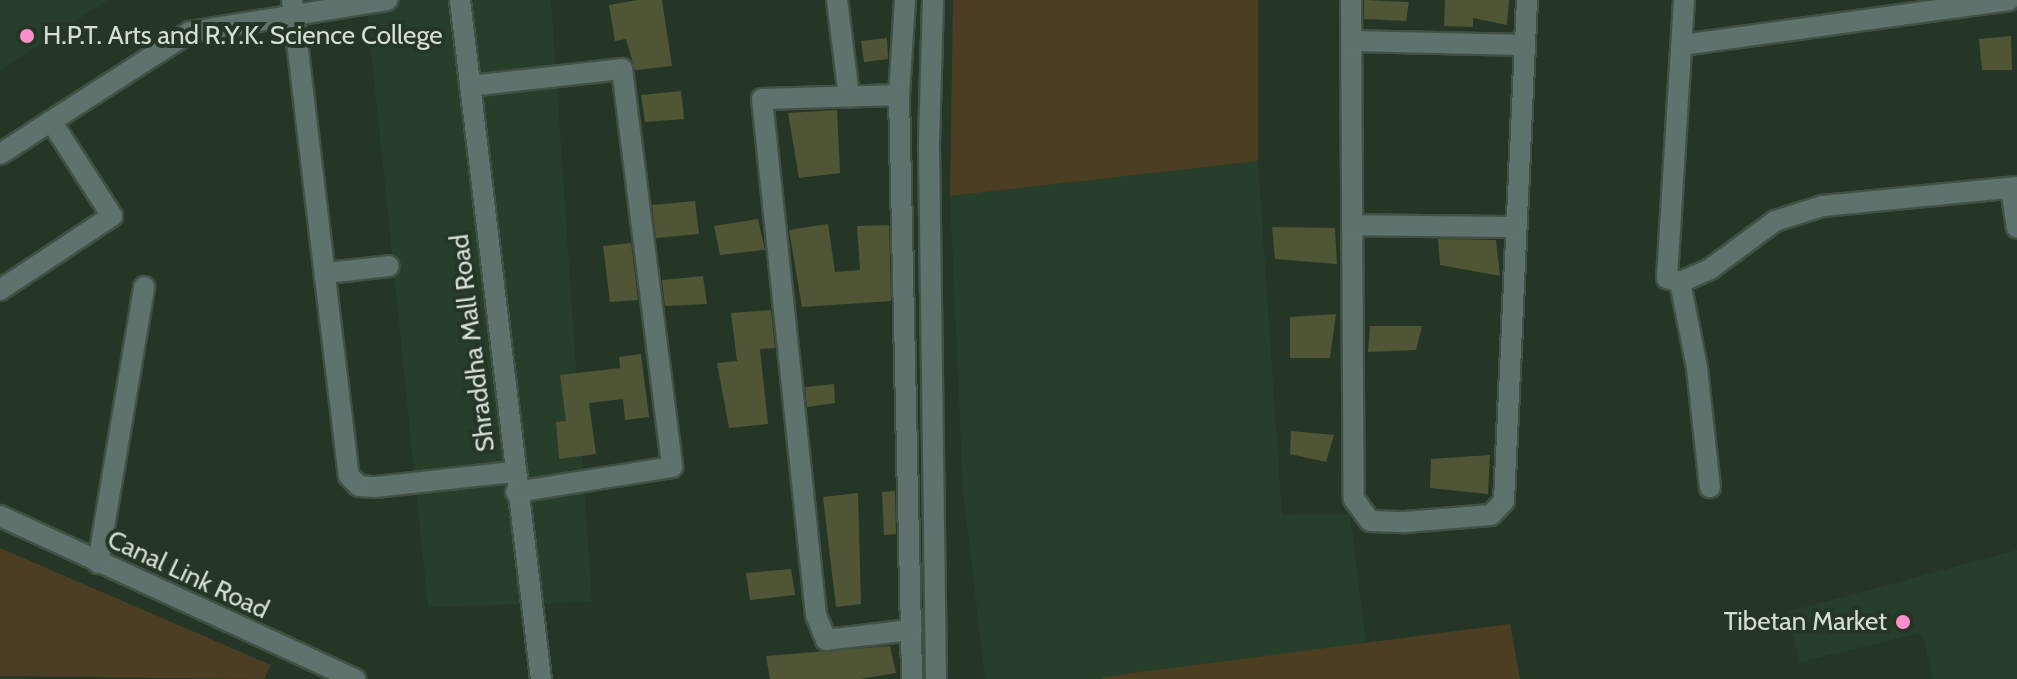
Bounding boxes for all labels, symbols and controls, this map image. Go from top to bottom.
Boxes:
place label: H.P.T. Arts and R.Y.K. Science College [43,20,443,52]
marker: H.P.T. Arts and R.Y.K. Science College [18,27,36,45]
street label: Shraddha Mall Road [444,232,502,454]
street label: Canal Link Road [102,524,274,626]
place label: Tibetan Market [1724,606,1887,638]
marker: Tibetan Market [1894,613,1912,631]

